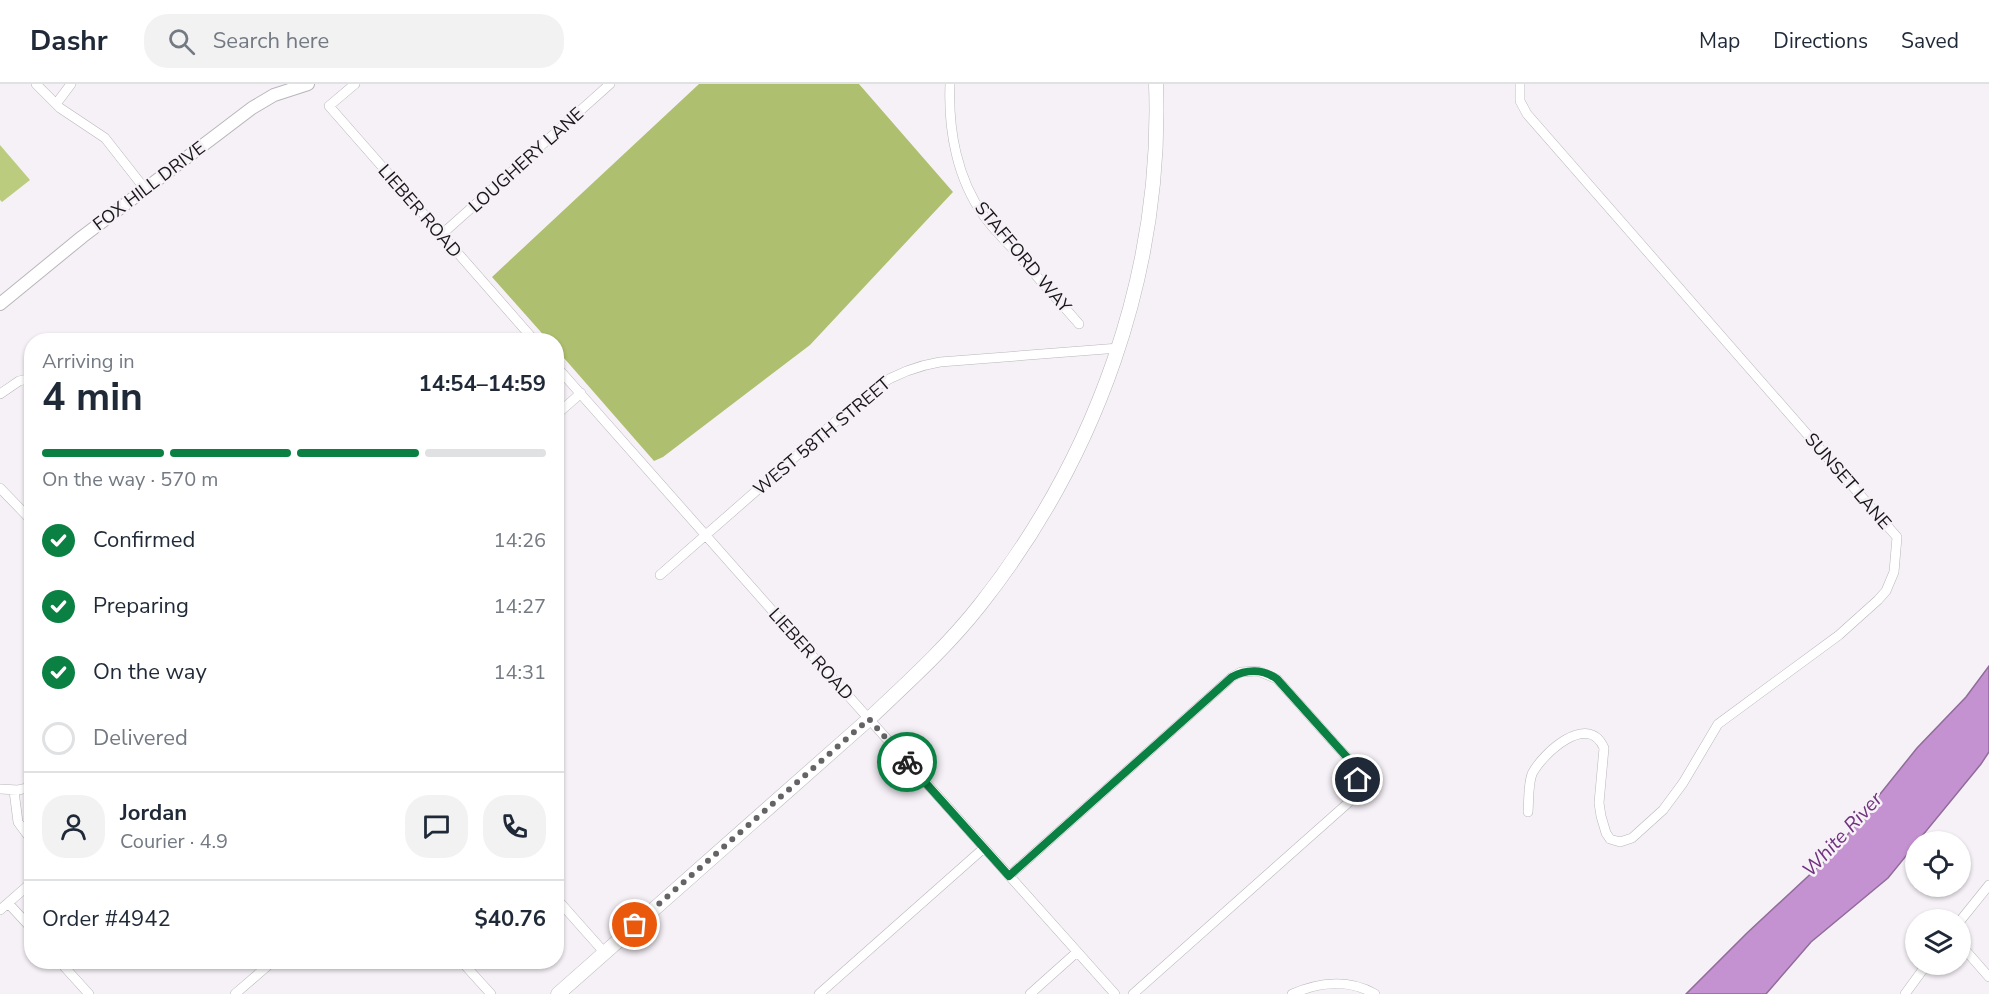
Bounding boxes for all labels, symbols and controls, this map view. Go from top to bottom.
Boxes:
search box [144,14,564,68]
text: Dashr [30,22,108,60]
icon: search [165,25,198,58]
text: Search here [213,26,329,56]
text: Map [1699,27,1740,55]
text: Directions [1773,27,1868,55]
text: Saved [1901,27,1959,55]
street label: LOUGHERY LANE [463,102,589,218]
street label: FOX HILL DRIVE [88,136,210,236]
street label: LIEBER ROAD [373,159,467,263]
street label: STAFFORD WAY [969,196,1077,318]
text: Arriving in [42,348,135,375]
text: 14:54–14:59 [418,369,546,399]
text: 4 min [42,371,143,424]
street label: WEST 58TH STREET [748,371,896,501]
street label: SUNSET LANE [1799,428,1897,534]
text: On the way · 570 m [42,466,218,493]
icon: check [42,524,75,557]
text: Confirmed [93,525,195,555]
text: 14:26 [493,527,546,554]
icon: check [42,590,75,623]
text: Preparing [93,591,189,621]
text: 14:27 [493,593,546,620]
street label: LIEBER ROAD [763,603,859,705]
icon: check [42,656,75,689]
text: On the way [93,657,207,687]
text: 14:31 [493,659,546,686]
text: Delivered [93,723,188,753]
courier [877,732,937,792]
icon: bike [891,746,924,779]
pin [1332,754,1383,805]
icon: home [1341,763,1374,796]
water label: White River [1796,786,1889,883]
button: person [42,795,105,858]
button: chat [405,795,468,858]
button: phone [483,795,546,858]
text: Jordan [120,798,187,828]
text: Courier · 4.9 [120,828,228,855]
map controls [1905,831,1971,975]
button: locate [1905,831,1971,897]
pin [609,899,660,950]
text: Order #4942 [42,904,171,934]
text: $40.76 [475,904,546,934]
icon: bag [618,908,651,941]
button: layers [1905,909,1971,975]

